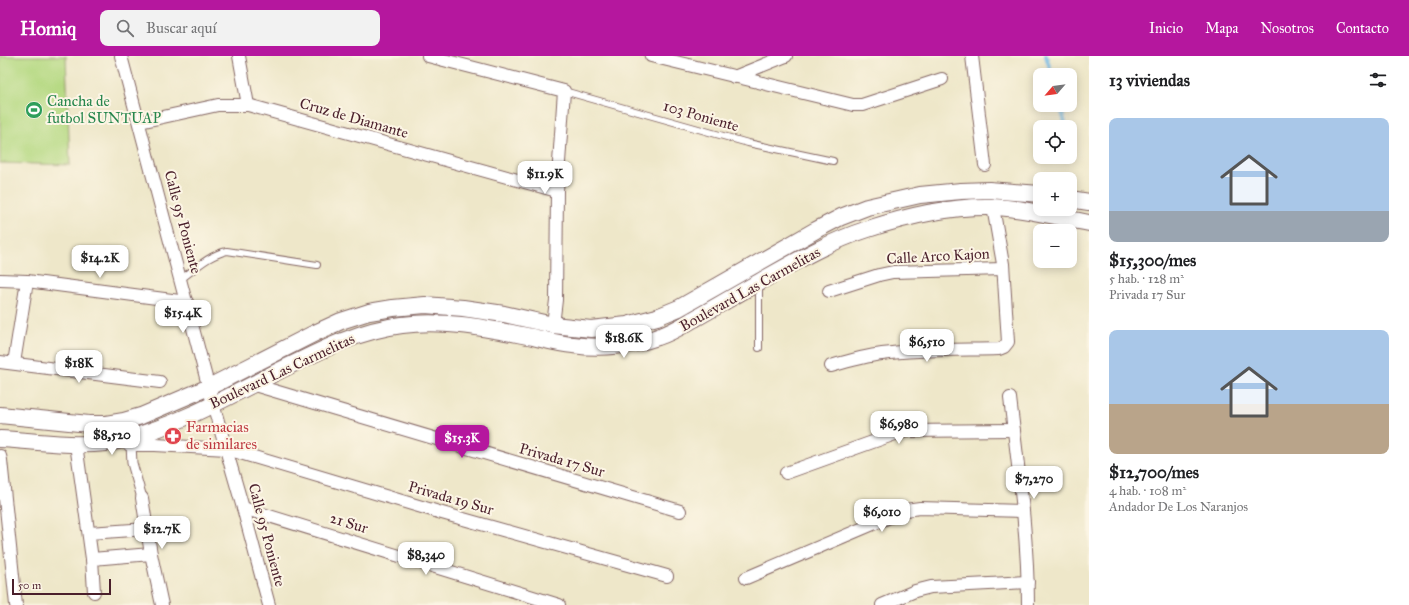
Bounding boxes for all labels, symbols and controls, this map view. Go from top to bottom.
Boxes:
search box [100,10,380,46]
text: Homiq [20,17,76,40]
icon: search [114,17,136,39]
text: Buscar aquí [146,19,217,37]
text: Inicio [1149,20,1183,37]
text: Mapa [1205,20,1238,37]
text: Nosotros [1260,20,1314,37]
text: Contacto [1336,20,1389,37]
north arrow [1033,68,1077,112]
map controls [1033,68,1077,268]
icon: filters [1367,69,1389,91]
text: 13 viviendas [1109,70,1190,91]
place label: Cancha de futbol SUNTUAP [47,92,161,127]
street label: Cruz de Diamante [298,94,410,142]
street label: 103 Poniente [661,97,741,135]
sports icon: Cancha de futbol SUNTUAP [24,100,44,120]
button: locate [1033,120,1077,164]
icon: home [1213,144,1285,216]
pin: $11.9K [512,161,578,195]
text: $11.9K [527,166,563,182]
street label: Calle 95 Poniente [161,168,205,276]
button: + [1033,172,1077,216]
button: − [1033,224,1077,268]
street label: Boulevard Las Carmelitas [677,243,823,335]
street label: Calle Arco Kajon [886,244,990,268]
pin: $14.2K [67,245,133,279]
text: $14.2K [81,250,119,266]
text: $15,300/mes [1109,250,1196,271]
text: 5 hab. · 128 m² [1109,271,1184,287]
text: Privada 17 Sur [1109,287,1185,303]
pin: $15.4K [150,300,216,334]
text: $15.4K [164,305,202,321]
pin: $18.6K [591,325,657,359]
street label: Boulevard Las Carmelitas [207,329,357,413]
pin: $6,510 [894,329,960,363]
text: $18.6K [605,330,643,346]
text: $6,510 [909,334,945,350]
pin: $18K [55,350,103,384]
text: $18K [64,355,94,371]
icon: home [1213,356,1285,428]
pin: $6,980 [866,411,932,445]
text: $6,980 [879,416,919,432]
place label: Farmacias de similares [186,418,257,453]
pin: $8,520 [79,422,145,456]
pin: $15.3K [429,425,495,459]
pharmacy icon: Farmacias de similares [163,426,183,446]
text: $8,520 [93,427,131,443]
text: $15.3K [444,430,480,446]
street label: Privada 17 Sur [517,439,607,481]
text: $12,700/mes [1109,462,1199,483]
pin: $7,270 [1001,466,1067,500]
text: $7,270 [1015,471,1053,487]
street label: Privada 19 Sur [406,477,496,519]
street label: Calle 95 Poniente [245,481,289,589]
text: 4 hab. · 108 m² [1109,483,1186,499]
pin: $6,010 [849,499,915,533]
text: Andador De Los Naranjos [1109,499,1248,515]
text: $6,010 [863,504,901,520]
street label: 21 Sur [328,509,371,537]
pin: $12.7K [129,516,195,550]
text: $12.7K [143,521,181,537]
pin: $8,340 [393,542,459,576]
text: $8,340 [407,547,445,563]
scale bar [12,577,111,596]
text: 50 m [18,579,41,592]

